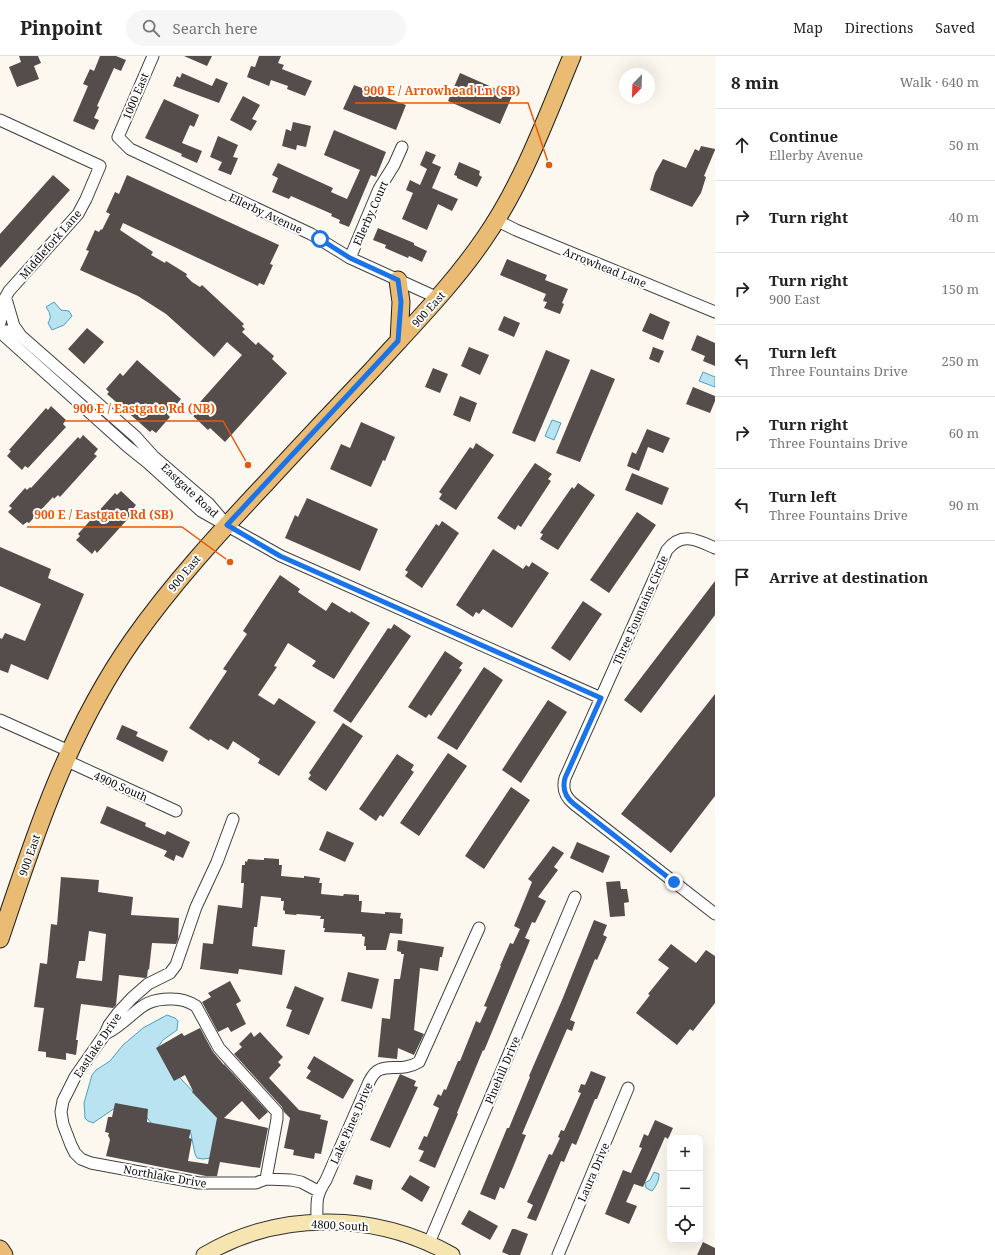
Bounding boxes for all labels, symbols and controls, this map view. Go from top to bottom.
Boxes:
search box [126,10,406,46]
text: Pinpoint [20,15,102,41]
icon: search [140,17,162,39]
text: Search here [172,18,258,38]
text: Map [793,18,823,37]
text: Directions [845,18,913,37]
text: Saved [935,18,975,37]
north arrow [619,68,655,104]
street label: 1000 East [118,70,152,122]
text: 8 min [731,71,779,94]
text: Walk · 640 m [900,73,979,91]
callout: 900 E / Arrowhead Ln (SB) [355,79,528,103]
text: 900 E / Arrowhead Ln (SB) [364,82,521,99]
text: Continue [769,126,838,146]
icon: ahead [731,134,753,156]
text: 50 m [949,136,979,154]
text: Ellerby Avenue [769,146,863,164]
street label: Ellerby Court [349,178,391,248]
street label: Ellerby Avenue [227,189,305,237]
street label: Middlefork Lane [16,206,84,282]
icon: right [731,206,753,228]
text: Turn right [769,207,848,227]
text: 40 m [949,208,979,226]
route start [311,230,329,248]
street label: Arrowhead Lane [561,243,649,291]
text: Turn right [769,270,848,290]
icon: right [731,278,753,300]
text: 150 m [942,280,979,298]
street label: 900 East [408,288,448,330]
text: 900 East [769,290,820,308]
text: Turn left [769,342,837,362]
icon: left [731,350,753,372]
text: 250 m [942,352,979,370]
text: Three Fountains Drive [769,362,908,380]
callout: 900 E / Eastgate Rd (NB) [65,397,223,421]
text: 900 E / Eastgate Rd (NB) [73,400,215,417]
text: Turn right [769,414,848,434]
icon: right [731,422,753,444]
text: 60 m [949,424,979,442]
text: Three Fountains Drive [769,434,908,452]
street label: Eastgate Road [158,460,222,521]
text: Turn left [769,486,837,506]
icon: left [731,494,753,516]
text: 90 m [949,496,979,514]
callout: 900 E / Eastgate Rd (SB) [27,503,182,527]
text: 900 E / Eastgate Rd (SB) [34,506,174,523]
text: Three Fountains Drive [769,506,908,524]
street label: 900 East [164,552,204,594]
street label: Three Fountains Circle [609,553,671,667]
icon: arrive [731,566,753,588]
text: Arrive at destination [769,567,928,587]
street label: 4900 South [92,767,150,805]
street label: 900 East [15,832,43,878]
route end [665,873,683,891]
street label: Eastlake Drive [70,1009,124,1080]
street label: Pinehill Drive [481,1034,523,1106]
street label: Lake Pines Drive [326,1080,376,1166]
map controls [667,1135,703,1243]
button: + [667,1135,703,1171]
street label: Laura Drive [574,1140,612,1204]
street label: Northlake Drive [122,1161,208,1191]
button: − [667,1171,703,1207]
button: locate [667,1207,703,1243]
street label: 4800 South [311,1216,369,1234]

